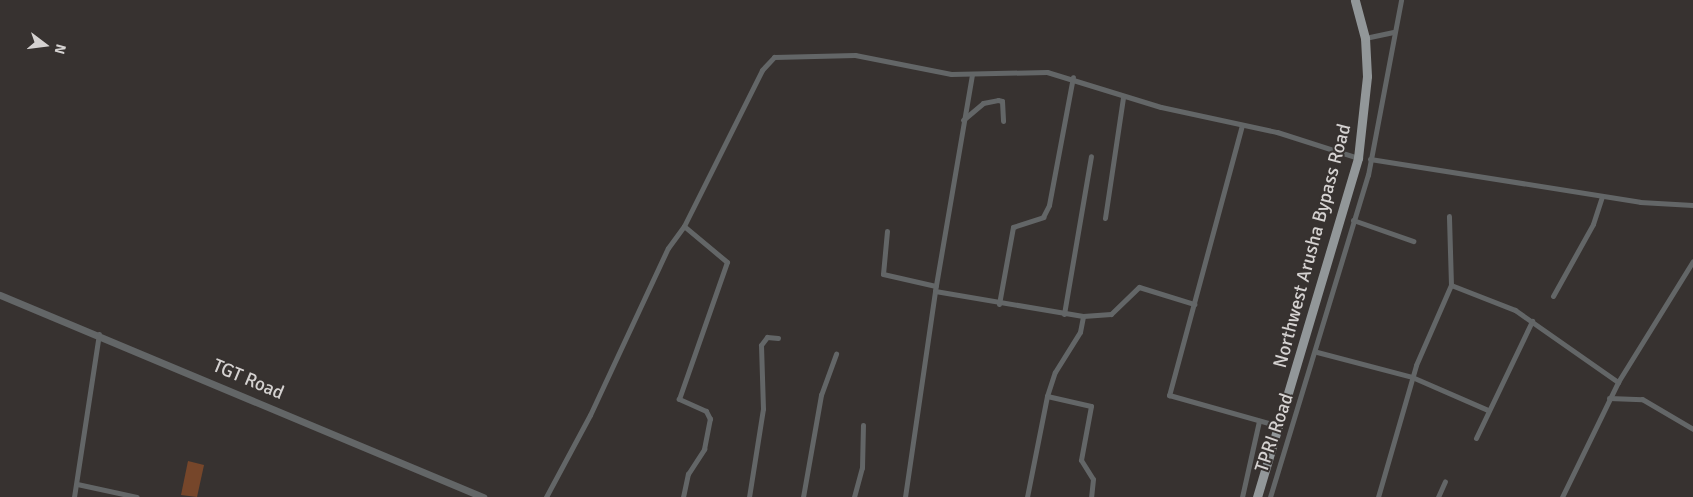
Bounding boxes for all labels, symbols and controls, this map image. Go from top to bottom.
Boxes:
north arrow [20,20,70,70]
text: N [50,42,69,56]
street label: Northwest Arusha Bypass Road [1269,121,1357,371]
street label: TGT Road [209,355,287,405]
street label: TPRI Road [1251,391,1299,475]

